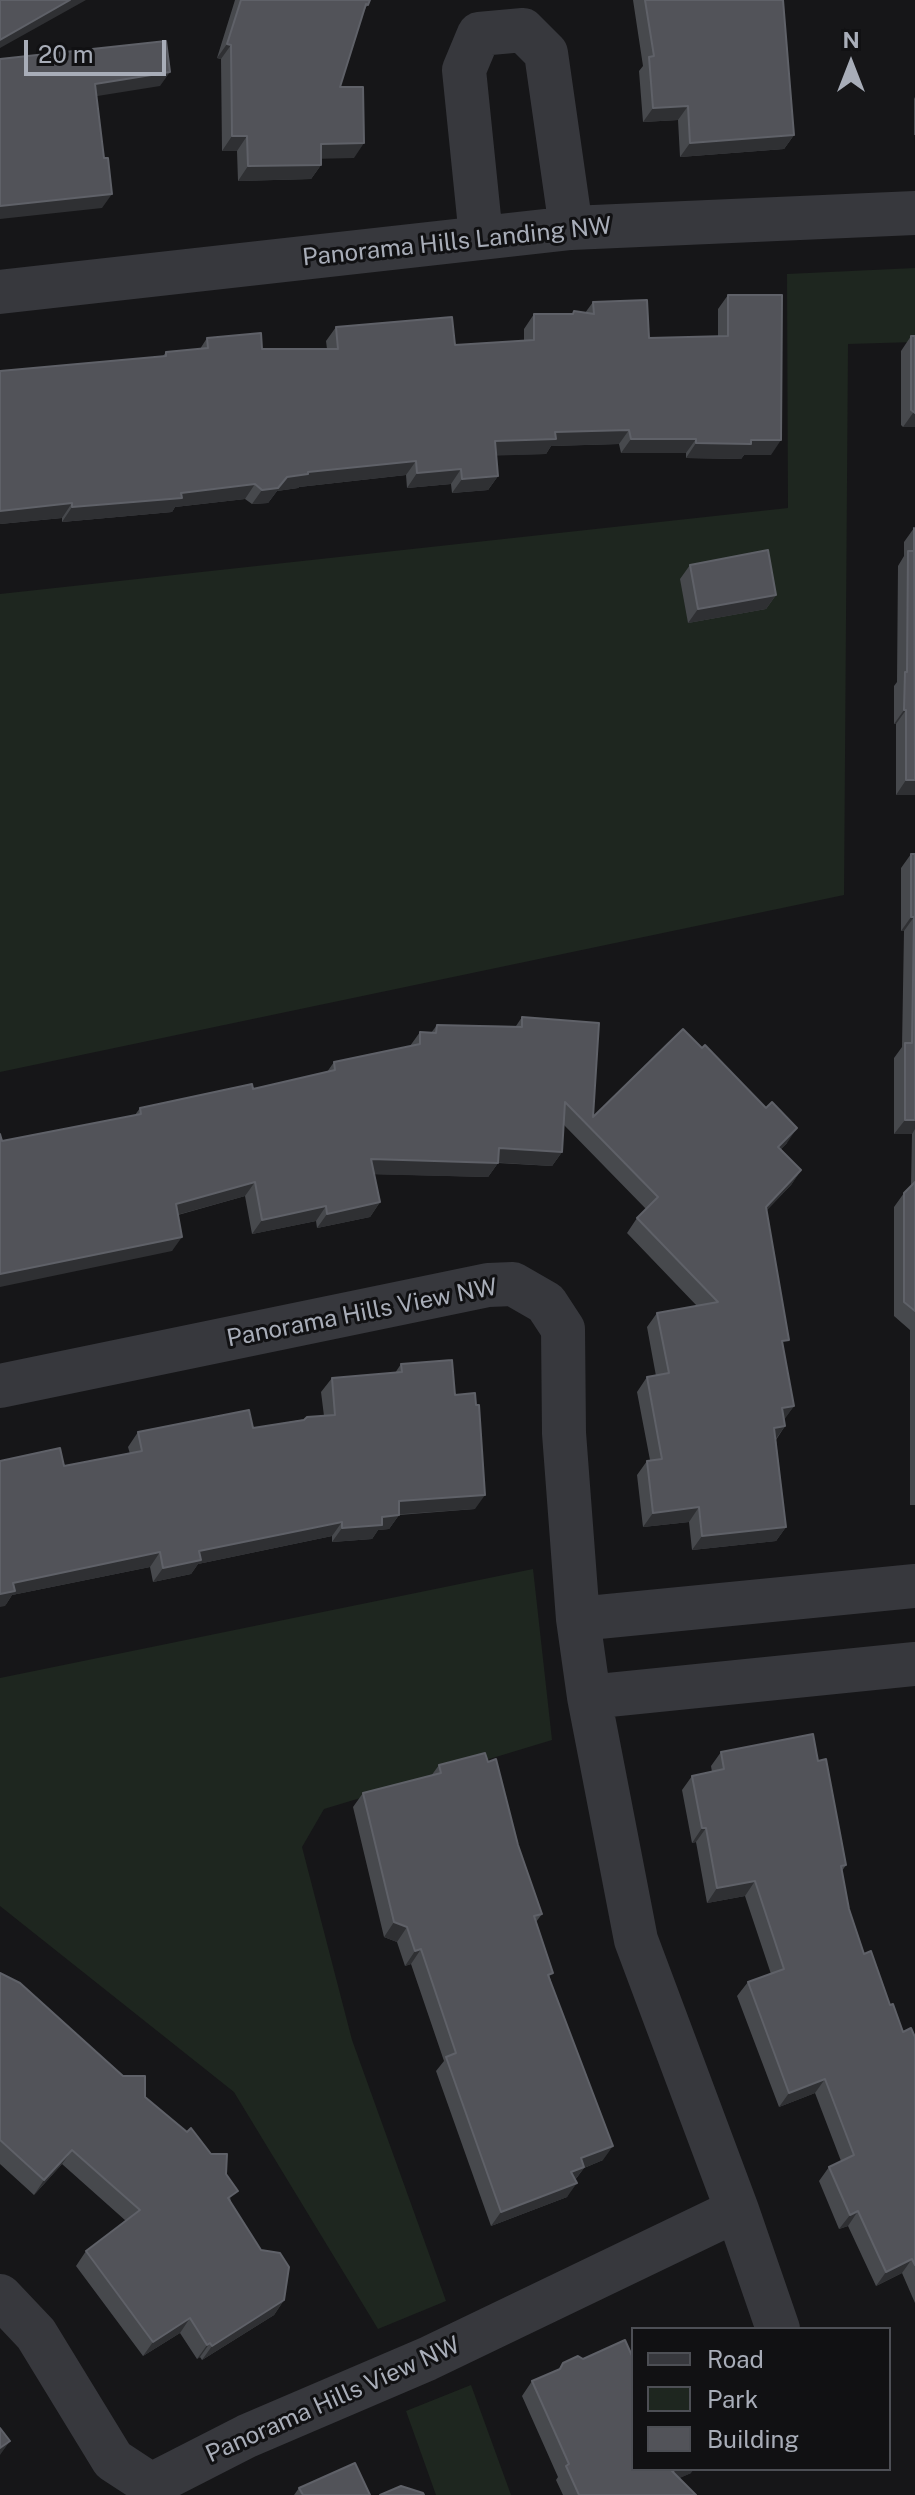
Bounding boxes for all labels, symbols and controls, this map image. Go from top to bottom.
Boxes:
scale bar [28,24,170,74]
north arrow [811,24,891,104]
text: N [842,27,860,53]
text: 20 m [38,40,94,68]
street label: Panorama Hills Landing NW [301,211,613,273]
street label: Panorama Hills View NW [224,1273,500,1353]
legend [631,2327,891,2471]
street label: Panorama Hills View NW [201,2331,465,2469]
text: Road [707,2345,764,2373]
text: Park [707,2385,758,2413]
text: Building [707,2425,799,2453]

